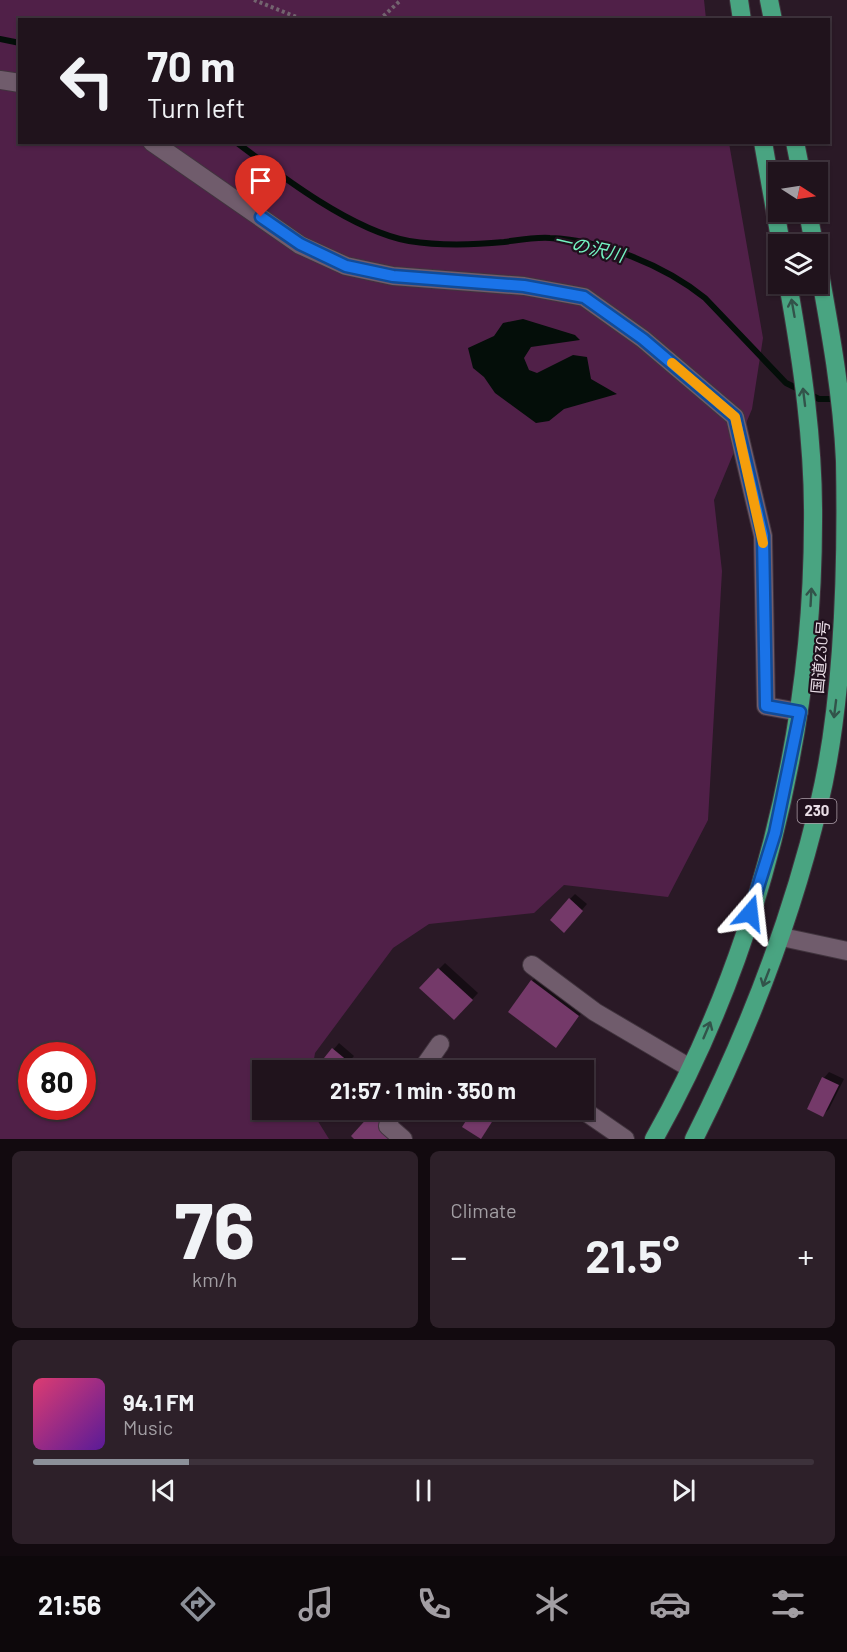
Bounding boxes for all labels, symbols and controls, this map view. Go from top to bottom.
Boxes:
text: 70 m [147,40,235,90]
icon: left [48,42,126,120]
text: Turn left [147,91,245,123]
pin [235,155,286,217]
north arrow [768,162,828,222]
map controls [768,162,828,294]
icon: arrive [244,164,277,197]
water label: 一の沢川 [552,228,629,266]
button: layers [768,234,828,294]
one-way arrow [787,298,798,318]
one-way arrow [799,388,810,408]
one-way arrow [805,588,816,608]
street label: 国道230号 [807,619,832,695]
one-way arrow [829,698,840,718]
road number: 230 [798,799,836,823]
position arrow [718,881,782,945]
one-way arrow [760,968,771,987]
one-way arrow [701,1021,713,1039]
speed limit sign: 80 [18,1042,96,1120]
text: 21:57 · 1 min · 350 m [330,1077,516,1103]
text: 76 [174,1181,255,1275]
text: Climate [451,1198,517,1222]
text: 21.5° [585,1228,679,1282]
text: − [451,1236,467,1276]
text: + [798,1236,814,1276]
text: km/h [192,1267,237,1291]
text: 94.1 FM [123,1389,194,1415]
text: Music [123,1415,173,1439]
icon: previous [147,1474,180,1507]
icon: pause [407,1474,440,1507]
icon: next [667,1474,700,1507]
icon: directions [177,1583,219,1625]
icon: music [295,1583,337,1625]
icon: phone [413,1583,455,1625]
icon: climate [531,1583,573,1625]
icon: car [649,1583,691,1625]
icon: filters [767,1583,809,1625]
text: 21:56 [38,1588,101,1620]

